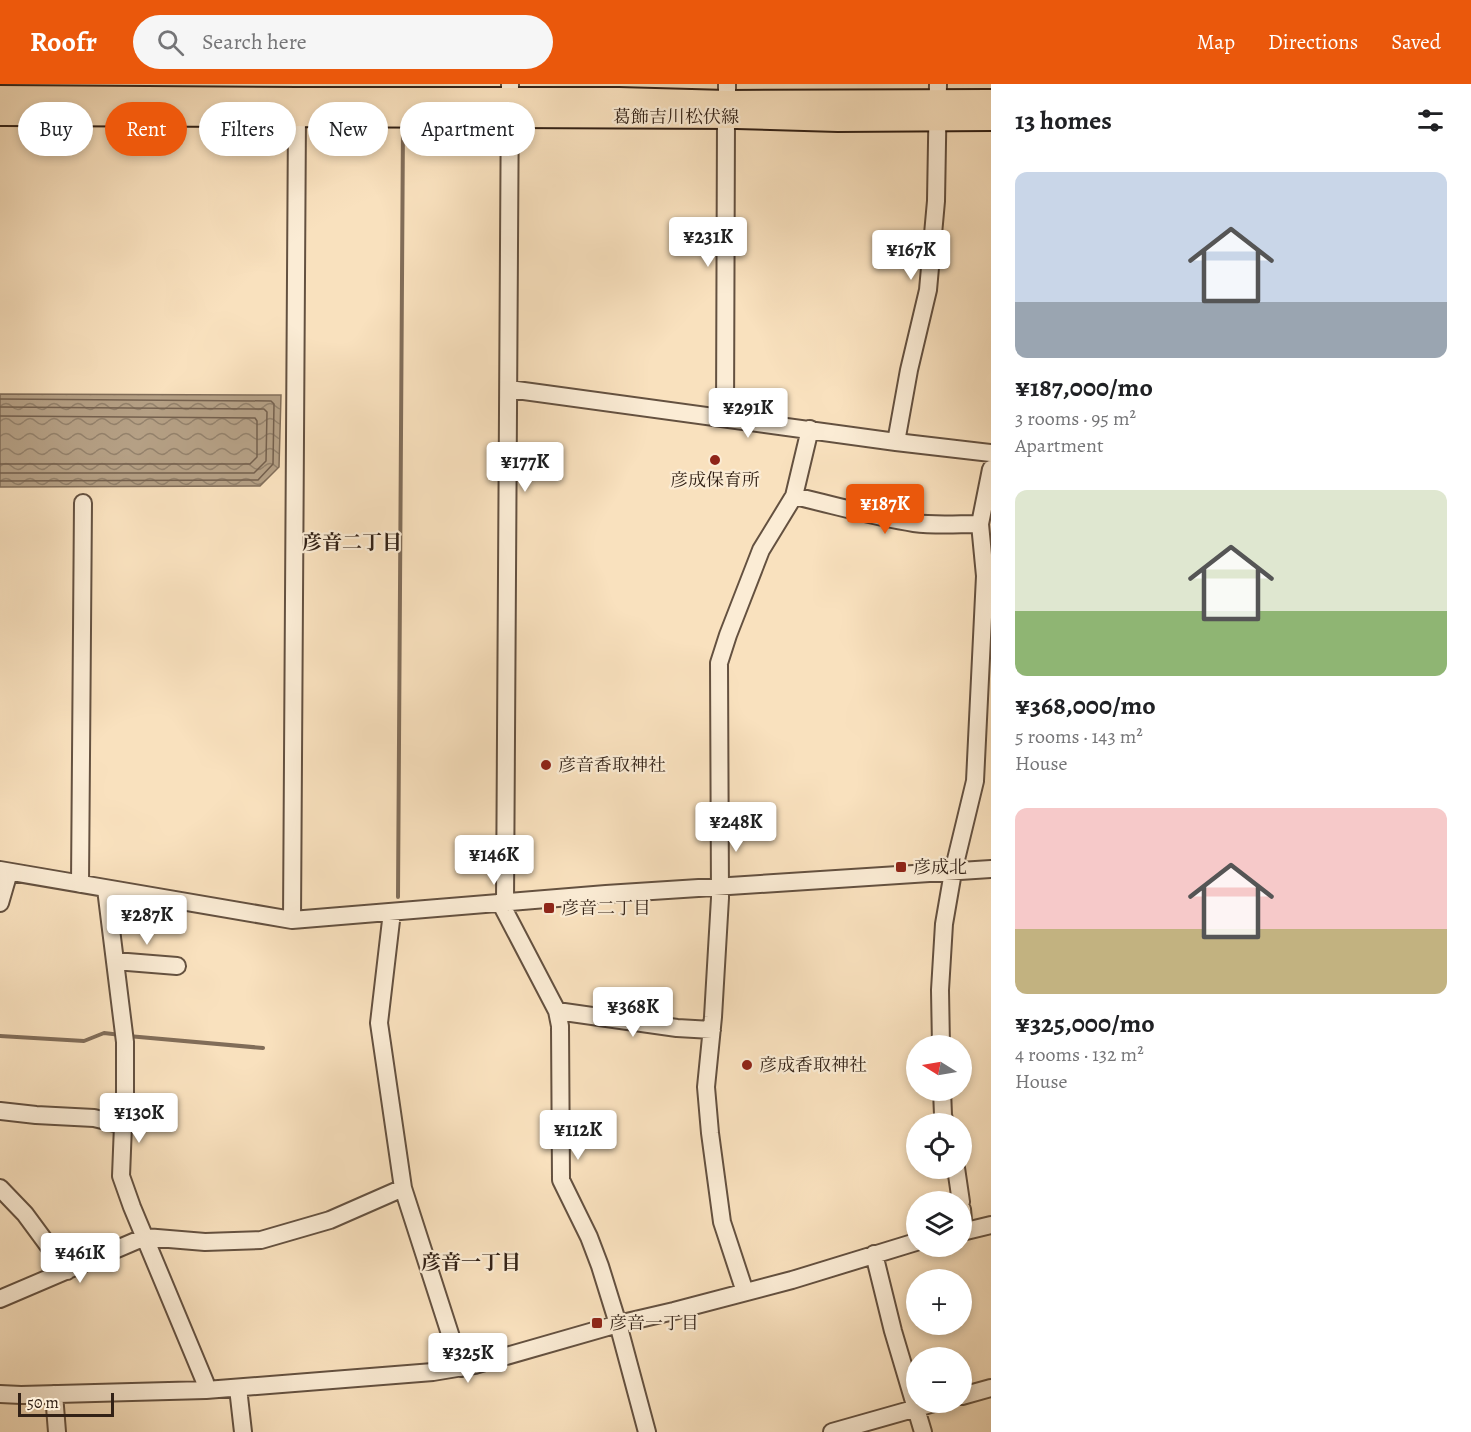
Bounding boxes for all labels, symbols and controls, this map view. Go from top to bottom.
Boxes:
search box [133,15,553,69]
text: Roofr [30,23,97,61]
icon: search [154,26,187,59]
text: Search here [202,27,307,57]
text: Map [1197,28,1235,56]
text: Directions [1268,28,1358,56]
text: Saved [1391,28,1441,56]
chip: Buy [18,102,93,156]
chip: Rent [105,102,187,156]
chip: Filters [199,102,296,156]
chip: New [308,102,388,156]
chip: Apartment [400,102,535,156]
text: 13 homes [1015,103,1112,138]
icon: filters [1414,104,1447,137]
street label: 葛飾吉川松伏線 [613,105,739,129]
icon: home [1177,211,1285,319]
pin: ¥231K [666,217,750,268]
text: ¥231K [683,223,733,250]
pin: ¥167K [869,230,953,281]
text: ¥167K [886,236,936,263]
text: ¥187,000/mo [1015,370,1153,405]
pin: ¥291K [706,388,790,439]
text: ¥291K [723,394,773,421]
text: 3 rooms · 95 m² [1015,405,1136,432]
text: Apartment [1015,432,1104,459]
pin: ¥177K [483,442,567,493]
text: ¥177K [501,448,549,475]
marker: 彦成保育所 [708,453,722,467]
place label: 彦成保育所 [670,468,760,492]
pin: ¥187K [843,484,927,535]
text: ¥187K [860,490,910,517]
district label: 彦音二丁目 [302,529,402,556]
icon: home [1177,529,1285,637]
text: ¥368,000/mo [1015,688,1156,723]
text: 5 rooms · 143 m² [1015,723,1143,750]
text: House [1015,750,1067,777]
place label: 彦音香取神社 [558,753,666,777]
marker: 彦音香取神社 [539,758,553,772]
pin: ¥248K [694,802,778,853]
text: ¥248K [709,808,763,835]
pin: ¥146K [452,835,536,886]
text: ¥146K [469,841,519,868]
icon: home [1177,847,1285,955]
place label: 彦成北 [913,855,967,879]
marker: 彦成北 [894,860,908,874]
pin: ¥287K [105,895,189,946]
place label: 彦音二丁目 [561,896,651,920]
text: ¥287K [121,901,173,928]
marker: 彦音二丁目 [542,901,556,915]
pin: ¥368K [591,987,675,1038]
text: ¥368K [607,993,659,1020]
text: ¥325,000/mo [1015,1006,1155,1041]
north arrow [906,1035,972,1101]
map controls [906,1035,972,1413]
text: 4 rooms · 132 m² [1015,1041,1144,1068]
place label: 彦成香取神社 [759,1053,867,1077]
marker: 彦成香取神社 [740,1058,754,1072]
text: House [1015,1068,1067,1095]
pin: ¥130K [97,1093,181,1144]
text: ¥130K [114,1099,164,1126]
pin: ¥112K [536,1110,620,1161]
button: locate [906,1113,972,1179]
text: ¥112K [554,1116,602,1143]
button: layers [906,1191,972,1257]
pin: ¥461K [38,1233,122,1284]
text: ¥461K [55,1239,105,1266]
district label: 彦音一丁目 [421,1249,521,1276]
button: + [906,1269,972,1335]
place label: 彦音一丁目 [609,1311,699,1335]
marker: 彦音一丁目 [590,1316,604,1330]
pin: ¥325K [426,1333,510,1384]
text: ¥325K [442,1339,494,1366]
button: − [906,1347,972,1413]
scale bar [18,1390,114,1418]
text: 50 m [27,1392,59,1414]

